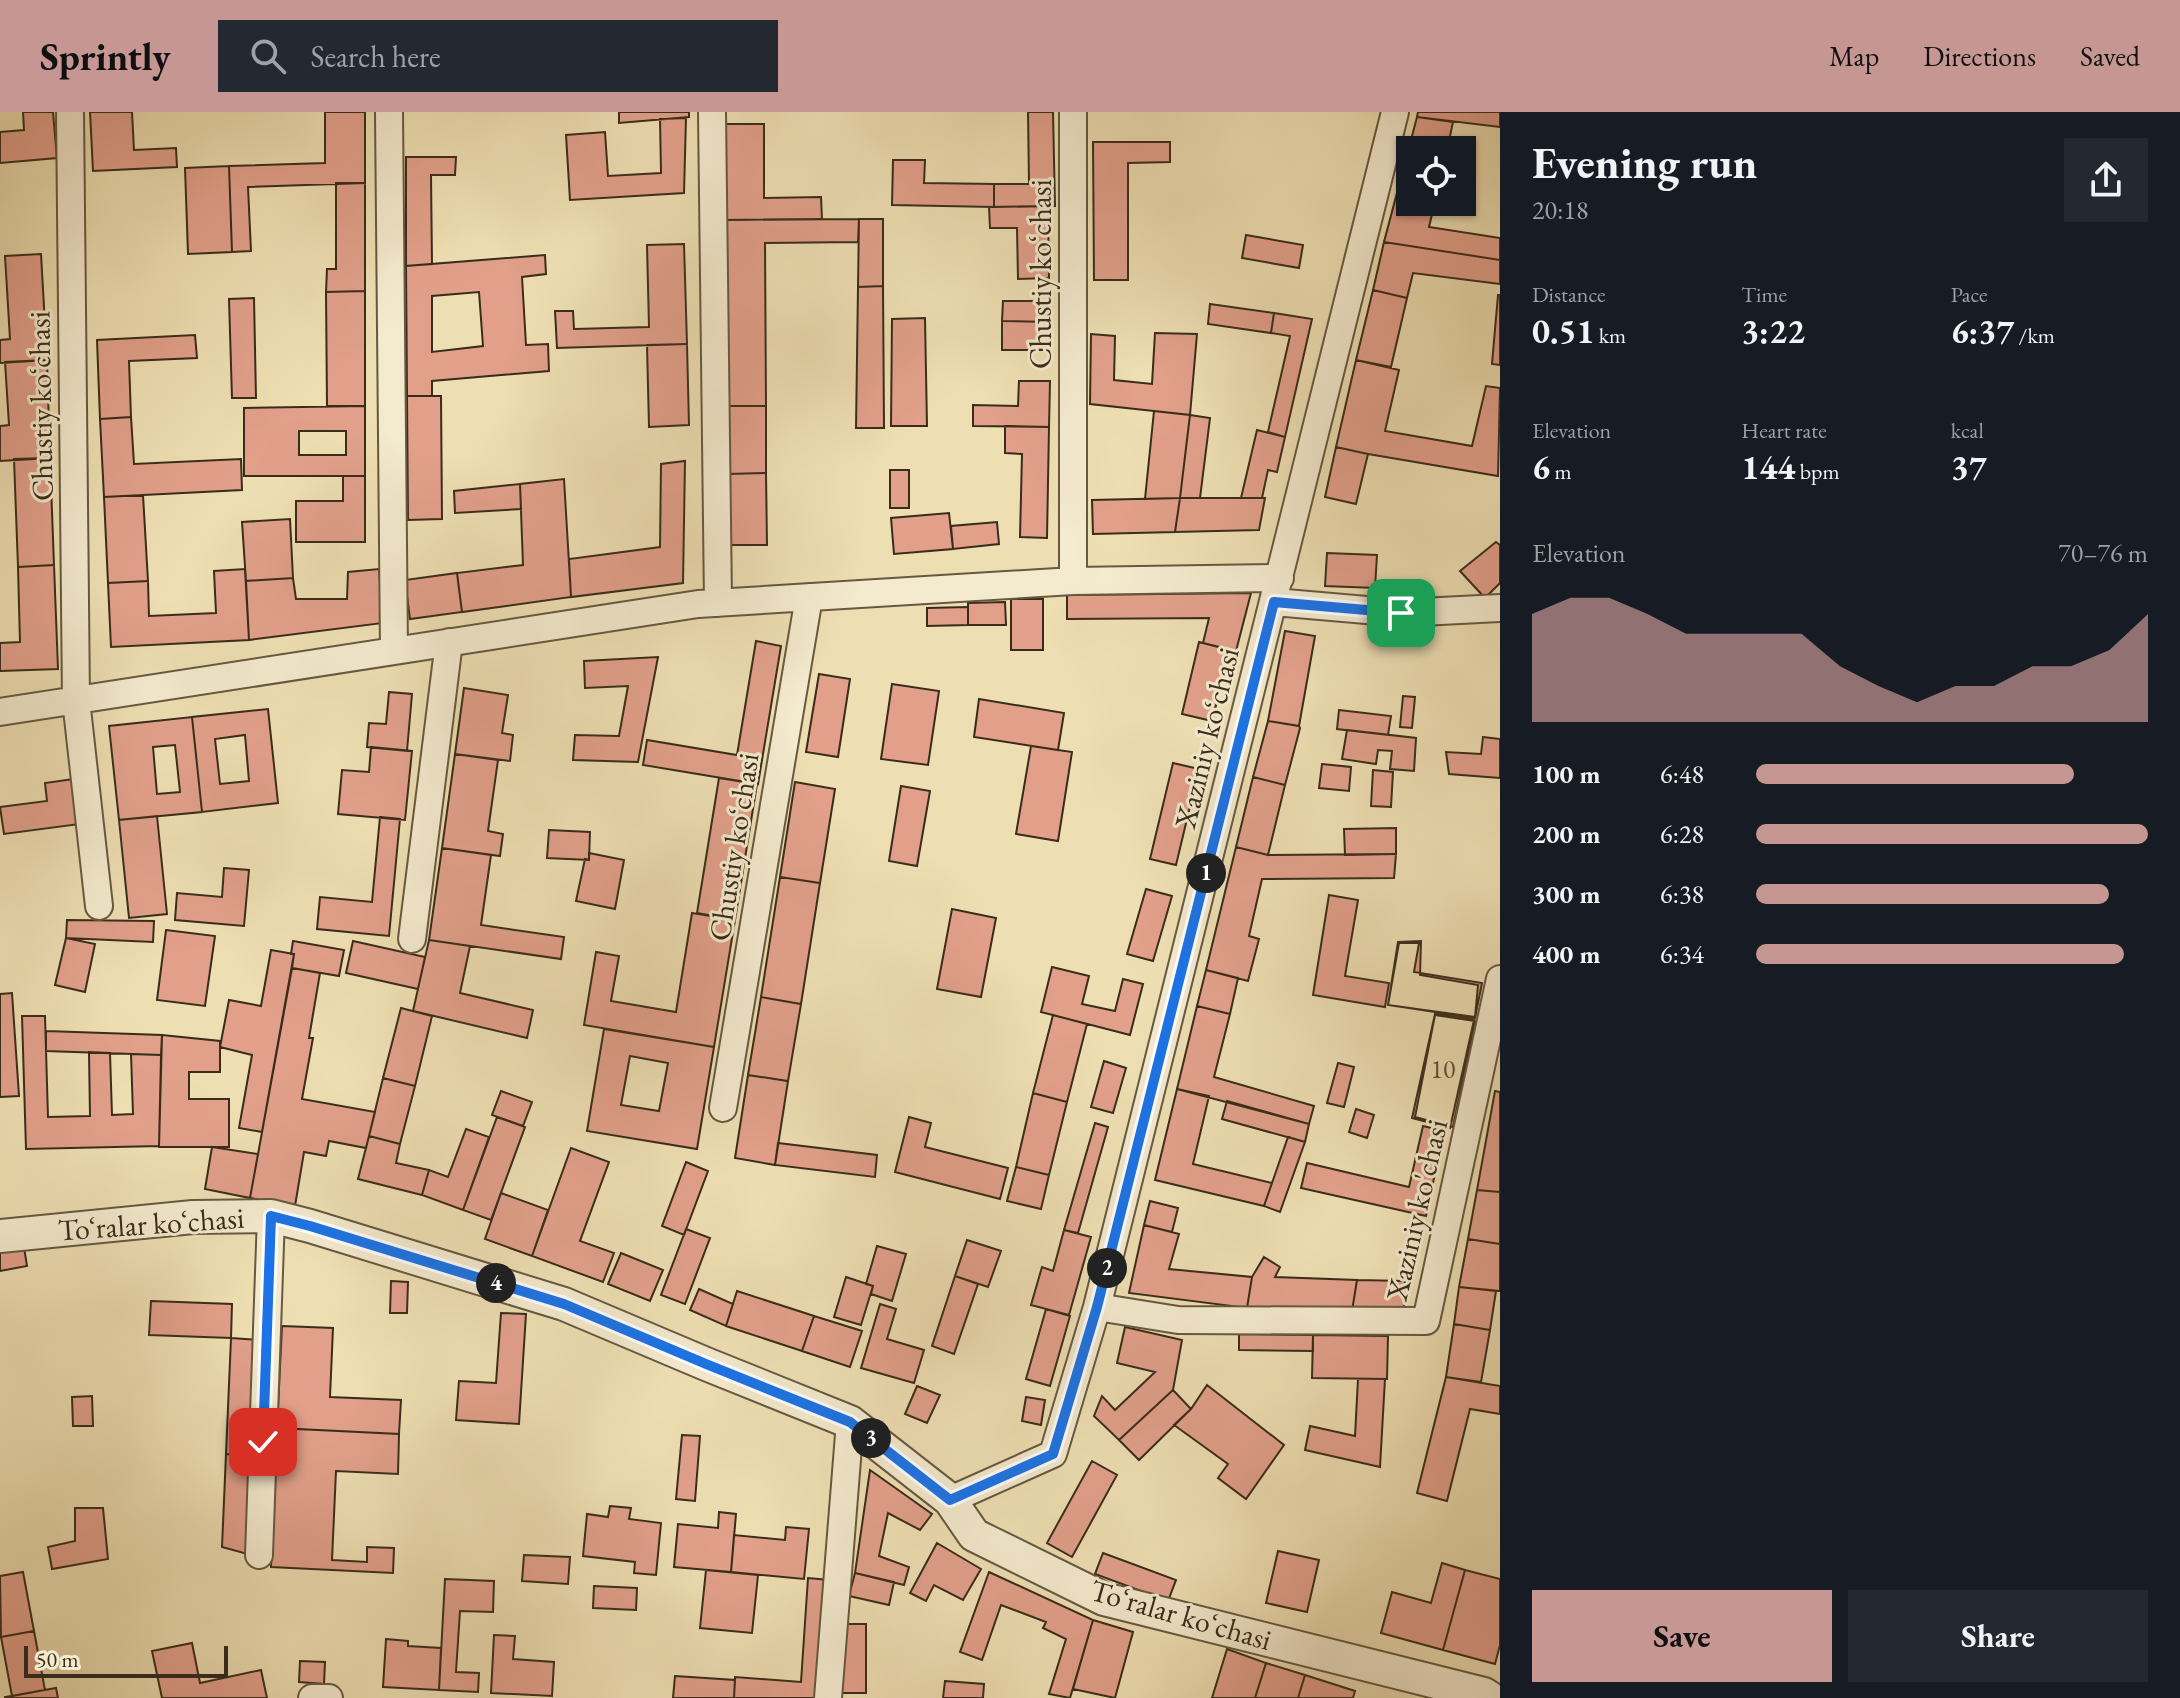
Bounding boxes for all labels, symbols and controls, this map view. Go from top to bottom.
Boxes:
search box [218,20,778,92]
text: Sprintly [40,32,170,81]
icon: search [246,34,290,78]
text: Search here [310,37,441,76]
text: Map [1829,38,1879,74]
text: Directions [1923,38,2036,74]
text: Saved [2080,38,2140,74]
text: Evening run [1532,134,1757,191]
map controls [1396,136,1476,216]
button: locate [1396,136,1476,216]
button: share [2064,138,2148,222]
street label: Chustiy koʻchasi [1021,179,1060,369]
text: 20:18 [1532,193,1588,227]
text: Distance [1532,280,1605,309]
text: Time [1741,280,1787,309]
text: Pace [1951,280,1988,309]
text: 0.51 [1532,309,1594,353]
text: 3:22 [1741,309,1805,353]
text: 6:37 [1951,309,2014,353]
street label: Chustiy koʻchasi [19,311,62,501]
text: km [1594,321,1626,350]
text: /km [2014,321,2055,350]
text: Elevation [1532,416,1611,445]
text: Heart rate [1741,416,1827,445]
text: kcal [1951,416,1984,445]
text: 6 [1532,445,1550,489]
text: 144 [1741,445,1795,489]
text: 37 [1951,445,1987,489]
text: m [1550,457,1572,486]
text: bpm [1795,457,1840,486]
text: Elevation [1532,536,1626,570]
text: 70–76 m [2058,536,2148,570]
pin [1367,579,1435,647]
icon: arrive [1379,591,1423,635]
street label: Xaziniy koʻchasi [1165,643,1248,833]
street label: Chustiy koʻchasi [699,750,768,944]
text: 100 m [1532,757,1600,791]
text: 6:48 [1660,757,1704,791]
text: 200 m [1532,817,1600,851]
text: 6:28 [1660,817,1704,851]
pin: 1 [1186,853,1226,893]
text: 1 [1200,858,1212,887]
text: 300 m [1532,877,1600,911]
text: 6:38 [1660,877,1704,911]
text: 400 m [1532,937,1600,971]
text: 6:34 [1660,937,1704,971]
house number: 10 [1431,1052,1455,1086]
street label: Xaziniy ko'chasi [1376,1115,1456,1305]
street label: Toʻralar koʻchasi [57,1198,245,1249]
pin: 2 [1087,1248,1127,1288]
text: 2 [1101,1253,1113,1282]
pin: 4 [476,1263,516,1303]
text: 4 [490,1268,502,1297]
pin [229,1408,297,1476]
pin: 3 [851,1418,891,1458]
icon: check [241,1420,285,1464]
text: 3 [865,1423,877,1452]
street label: Toʻralar koʻchasi [1086,1570,1276,1659]
button: Save [1532,1590,1832,1682]
button: Share [1848,1590,2148,1682]
scale bar [24,1642,228,1678]
text: 50 m [36,1645,79,1674]

